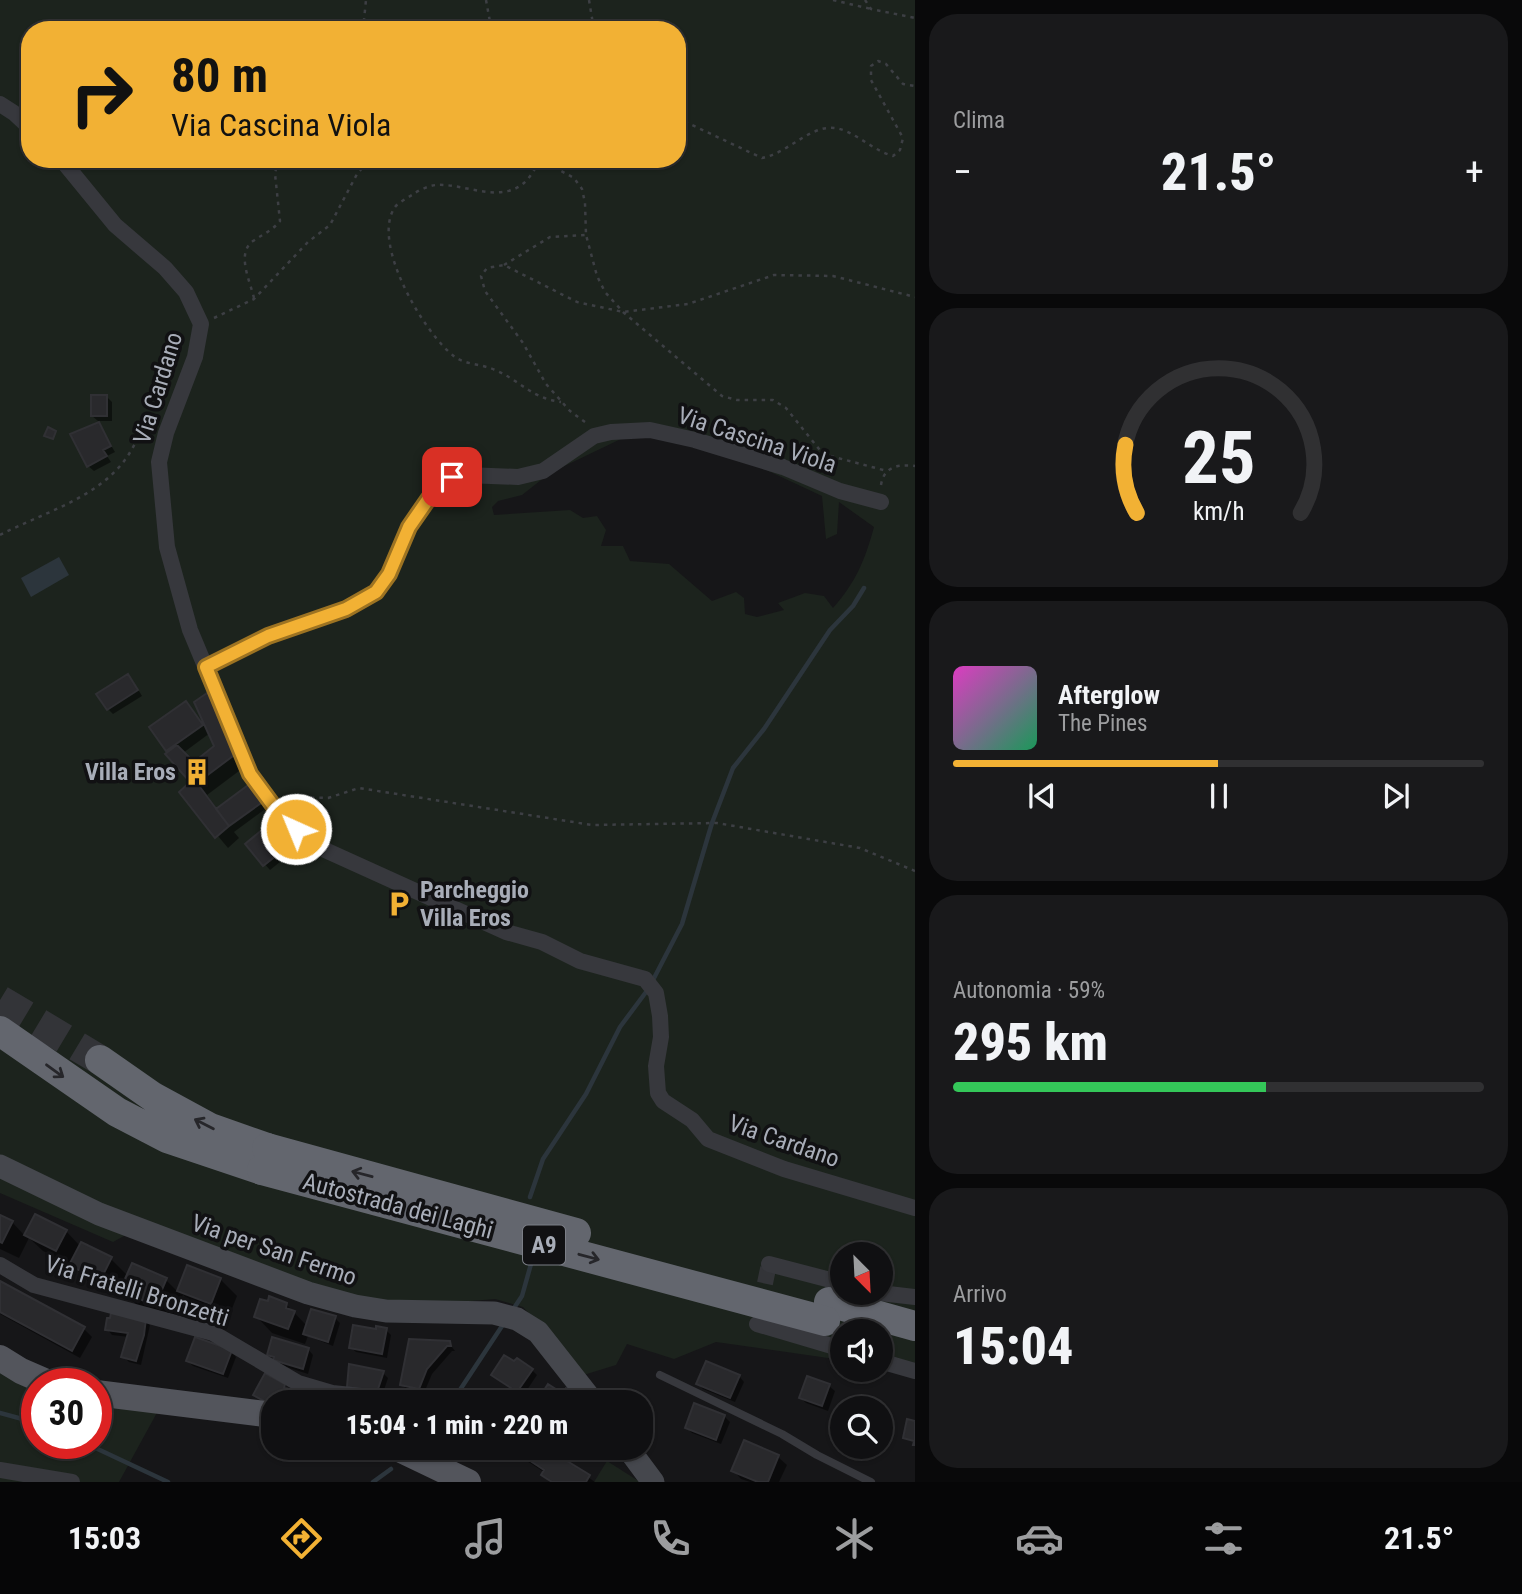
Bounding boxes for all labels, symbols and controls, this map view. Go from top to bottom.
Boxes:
text: 80 m [171,47,268,104]
icon: right [56,49,147,140]
text: Via Cascina Viola [171,106,391,144]
text: Clima [953,107,1005,134]
text: 21.5° [1161,142,1276,203]
text: − [953,150,972,194]
text: + [1465,150,1484,194]
street label: Via Cardano [128,329,188,447]
street label: Via Cascina Viola [674,401,840,479]
text: 25 [1182,416,1255,502]
pin [422,447,482,507]
icon: arrive [433,458,471,496]
text: km/h [1193,497,1244,526]
text: Afterglow [1058,680,1160,710]
text: The Pines [1058,710,1148,737]
building icon: Villa Eros [182,757,212,787]
place label: Villa Eros [85,758,176,786]
icon: previous [1023,777,1061,815]
icon: pause [1200,777,1238,815]
icon: next [1377,777,1415,815]
position arrow [259,792,333,866]
place label: Parcheggio Villa Eros [420,876,529,932]
parking icon: Parcheggio Villa Eros [384,889,414,919]
text: Autonomia · 59% [953,977,1105,1004]
text: 295 km [953,1012,1108,1073]
one-way arrow [46,1063,64,1078]
street label: Via Cardano [725,1109,843,1173]
one-way arrow [194,1116,215,1130]
one-way arrow [351,1166,373,1179]
street label: Autostrada dei Laghi [300,1167,496,1245]
street label: Via per San Fermo [188,1209,360,1291]
road number: A9 [523,1226,565,1264]
north arrow [830,1242,892,1306]
map controls [830,1242,893,1459]
street label: Via Fratelli Bronzetti [42,1250,232,1332]
one-way arrow [577,1252,599,1265]
text: Arrivo [953,1281,1007,1308]
text: 15:04 [953,1316,1073,1377]
button: sound [830,1319,893,1382]
speed limit sign: 30 [21,1368,112,1459]
button: search [830,1396,893,1459]
text: 15:04 · 1 min · 220 m [346,1410,568,1440]
icon: directions [277,1514,326,1563]
icon: music [461,1514,510,1563]
icon: phone [646,1514,695,1563]
icon: climate [830,1514,879,1563]
icon: car [1015,1514,1064,1563]
icon: filters [1199,1514,1248,1563]
text: 15:03 [68,1519,141,1557]
text: 21.5° [1384,1519,1454,1557]

